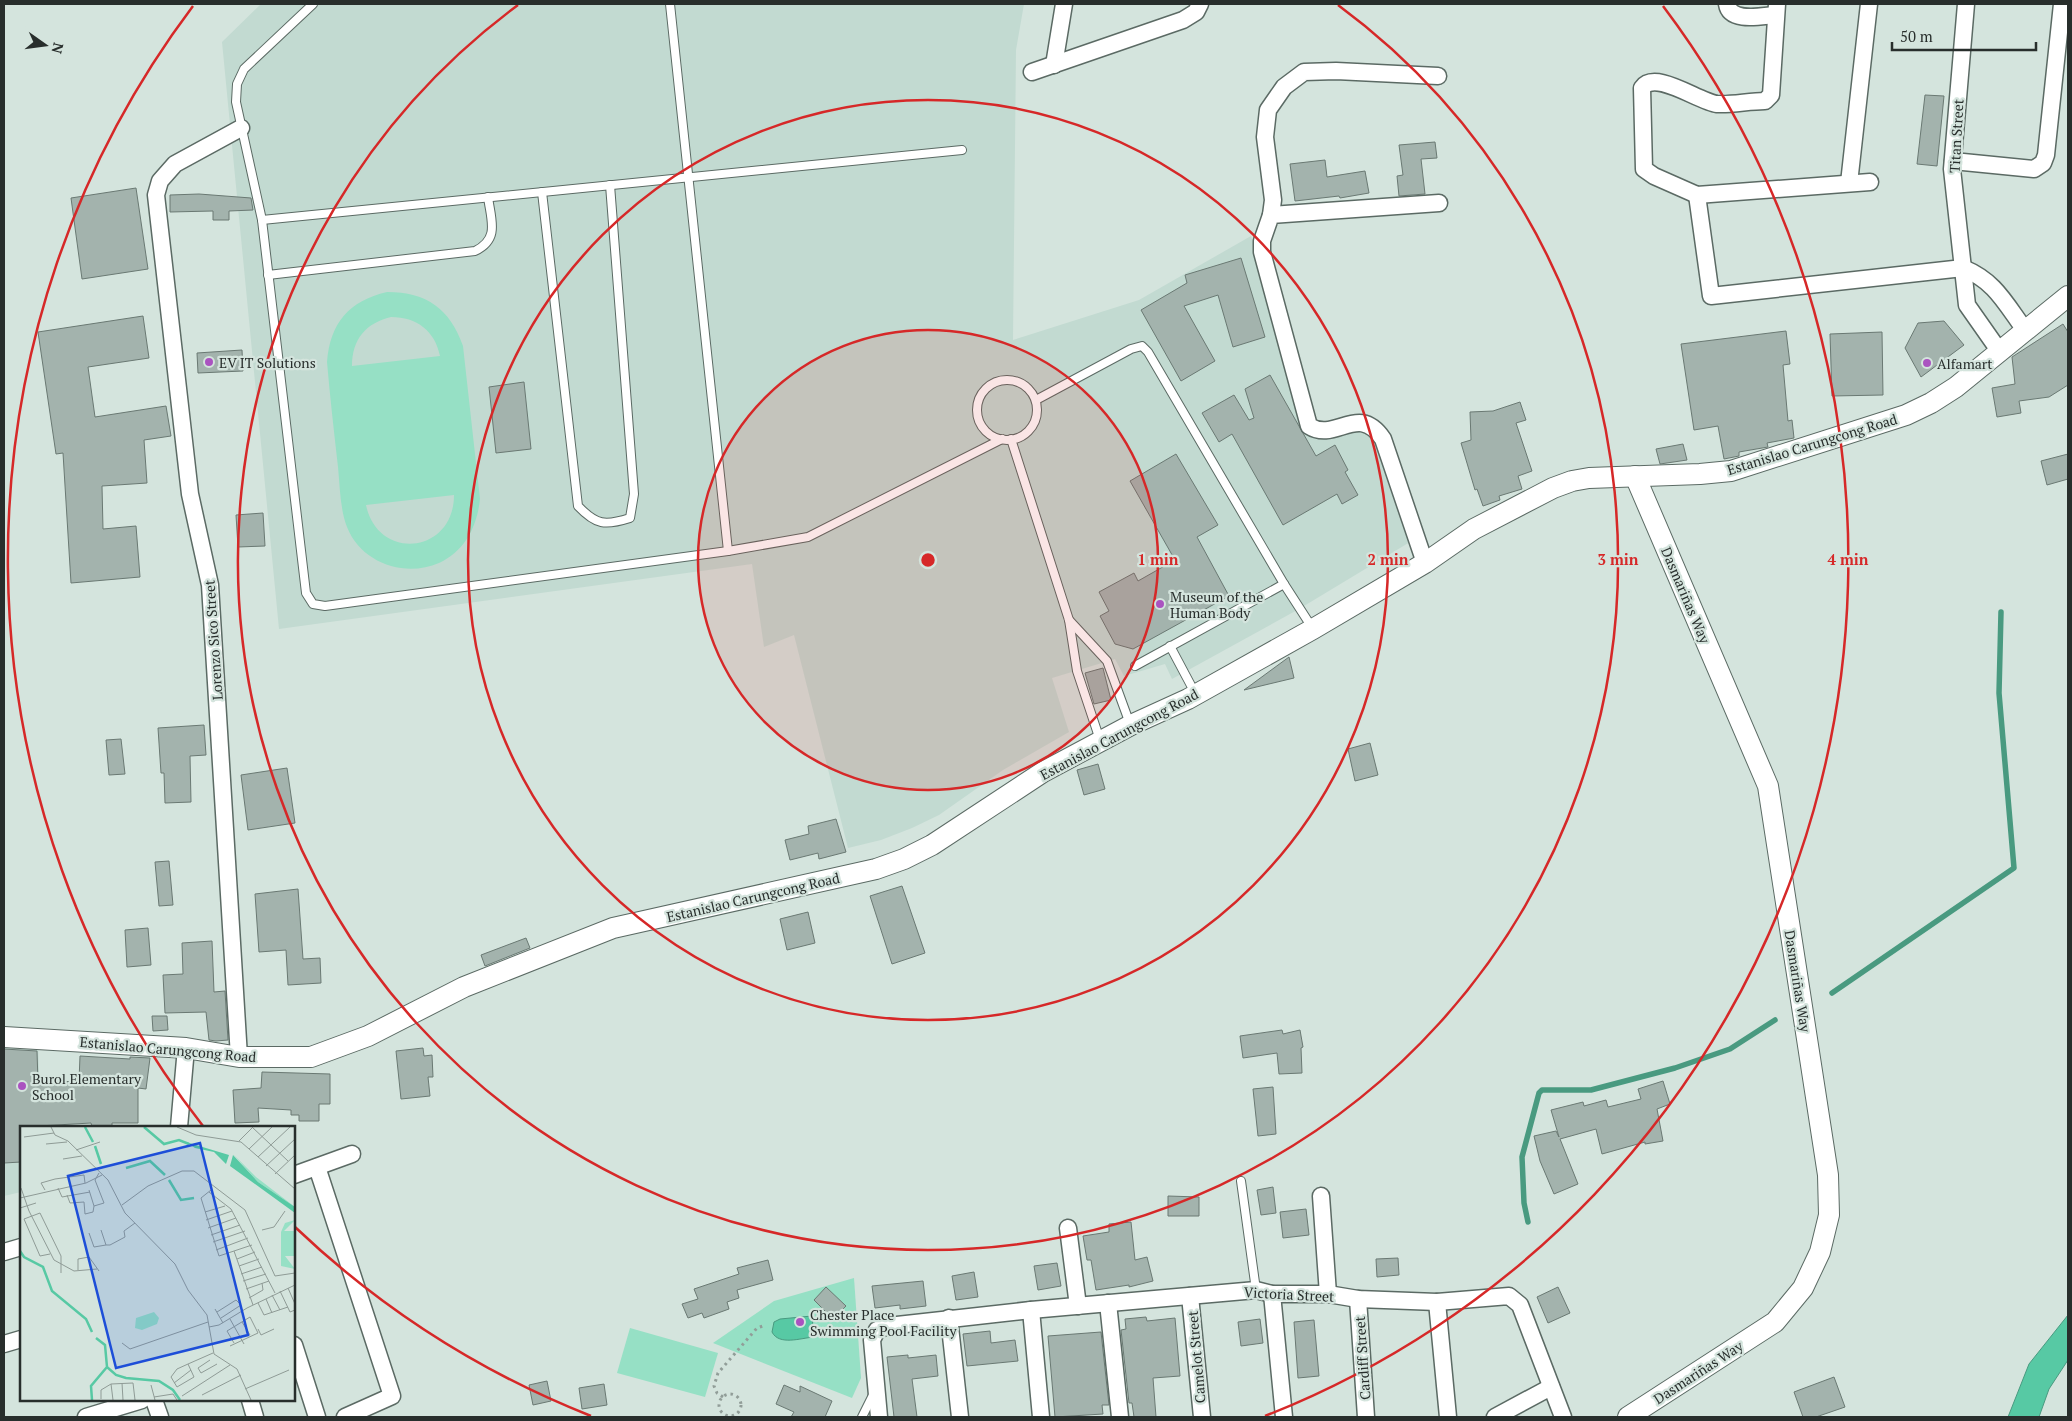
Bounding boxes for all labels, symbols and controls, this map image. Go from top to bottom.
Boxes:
north arrow [20,20,70,70]
scale bar [1892,20,2036,52]
text: 50 m [1900,26,1933,46]
text: N [48,41,69,56]
street label: Titan Street [1945,98,1967,174]
place label: EV IT Solutions [219,353,316,372]
place label: Alfamart [1937,354,1993,373]
marker: EV IT Solutions [203,356,215,368]
marker: Alfamart [1921,357,1933,369]
street label: Estanislao Carungcong Road [1725,409,1900,479]
street label: Dasmariñas Way [1657,544,1715,647]
text: 1 min [1137,549,1179,569]
text: 2 min [1367,549,1409,569]
text: 3 min [1597,549,1639,569]
text: 4 min [1827,549,1869,569]
centre of rings [919,551,937,569]
street label: Lorenzo Sico Street [199,578,227,701]
place label: Museum of the Human Body [1170,587,1263,622]
marker: Museum of the Human Body [1154,598,1166,610]
street label: Estanislao Carungcong Road [1036,684,1202,784]
street label: Estanislao Carungcong Road [665,868,842,926]
street label: Dasmariñas Way [1781,929,1816,1034]
street label: Estanislao Carungcong Road [79,1032,257,1066]
place label: Burol Elementary School [32,1069,142,1104]
marker: Burol Elementary School [16,1080,28,1092]
inset map [20,1126,295,1401]
street label: Victoria Street [1243,1282,1336,1306]
place label: Chester Place Swimming Pool Facility [810,1305,957,1340]
street label: Camelot Street [1182,1309,1210,1404]
street label: Cardiff Street [1350,1315,1374,1400]
marker: Chester Place Swimming Pool Facility [794,1316,806,1328]
street label: Dasmariñas Way [1650,1335,1747,1408]

